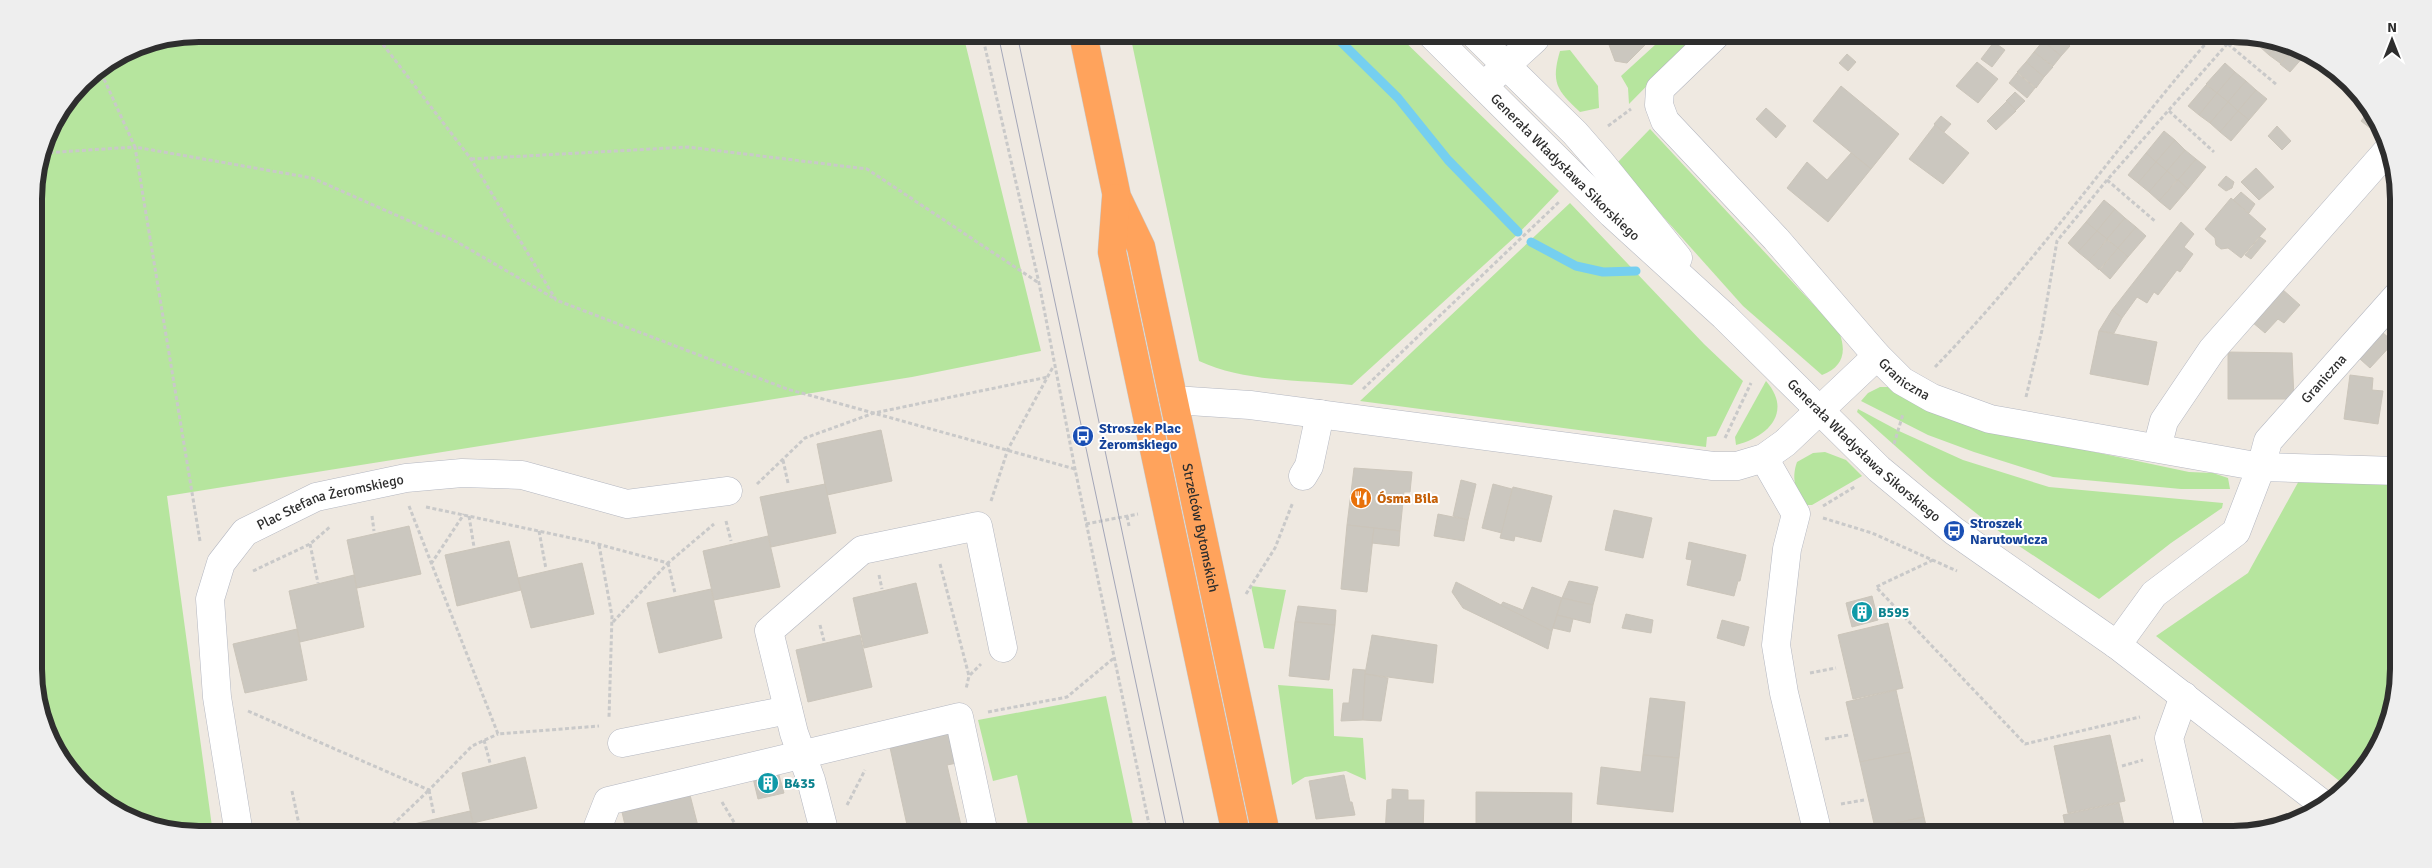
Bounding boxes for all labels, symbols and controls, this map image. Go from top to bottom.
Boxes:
north arrow [2367,15,2417,65]
text: N [2387,19,2397,36]
street label: Generała Władysława Sikorskiego [1487,90,1643,244]
street label: Graniczna [2298,351,2350,407]
street label: Graniczna [1875,355,1933,404]
street label: Generała Władysława Sikorskiego [1784,376,1944,525]
place label: Stroszek Plac Żeromskiego [1099,420,1181,453]
bus stop icon: Stroszek Plac Żeromskiego [1071,424,1095,448]
street label: Strzelców Bytomskich [1178,462,1222,594]
street label: Plac Stefana Żeromskiego [254,471,405,534]
restaurant icon: Ósma Bila [1349,486,1373,510]
place label: Ósma Bila [1377,490,1439,507]
place label: Stroszek Narutowicza [1970,515,2048,548]
bus stop icon: Stroszek Narutowicza [1942,519,1966,543]
building icon: B595 [1850,600,1874,624]
place label: B595 [1878,604,1909,621]
building icon: B435 [756,771,780,795]
place label: B435 [784,775,815,792]

